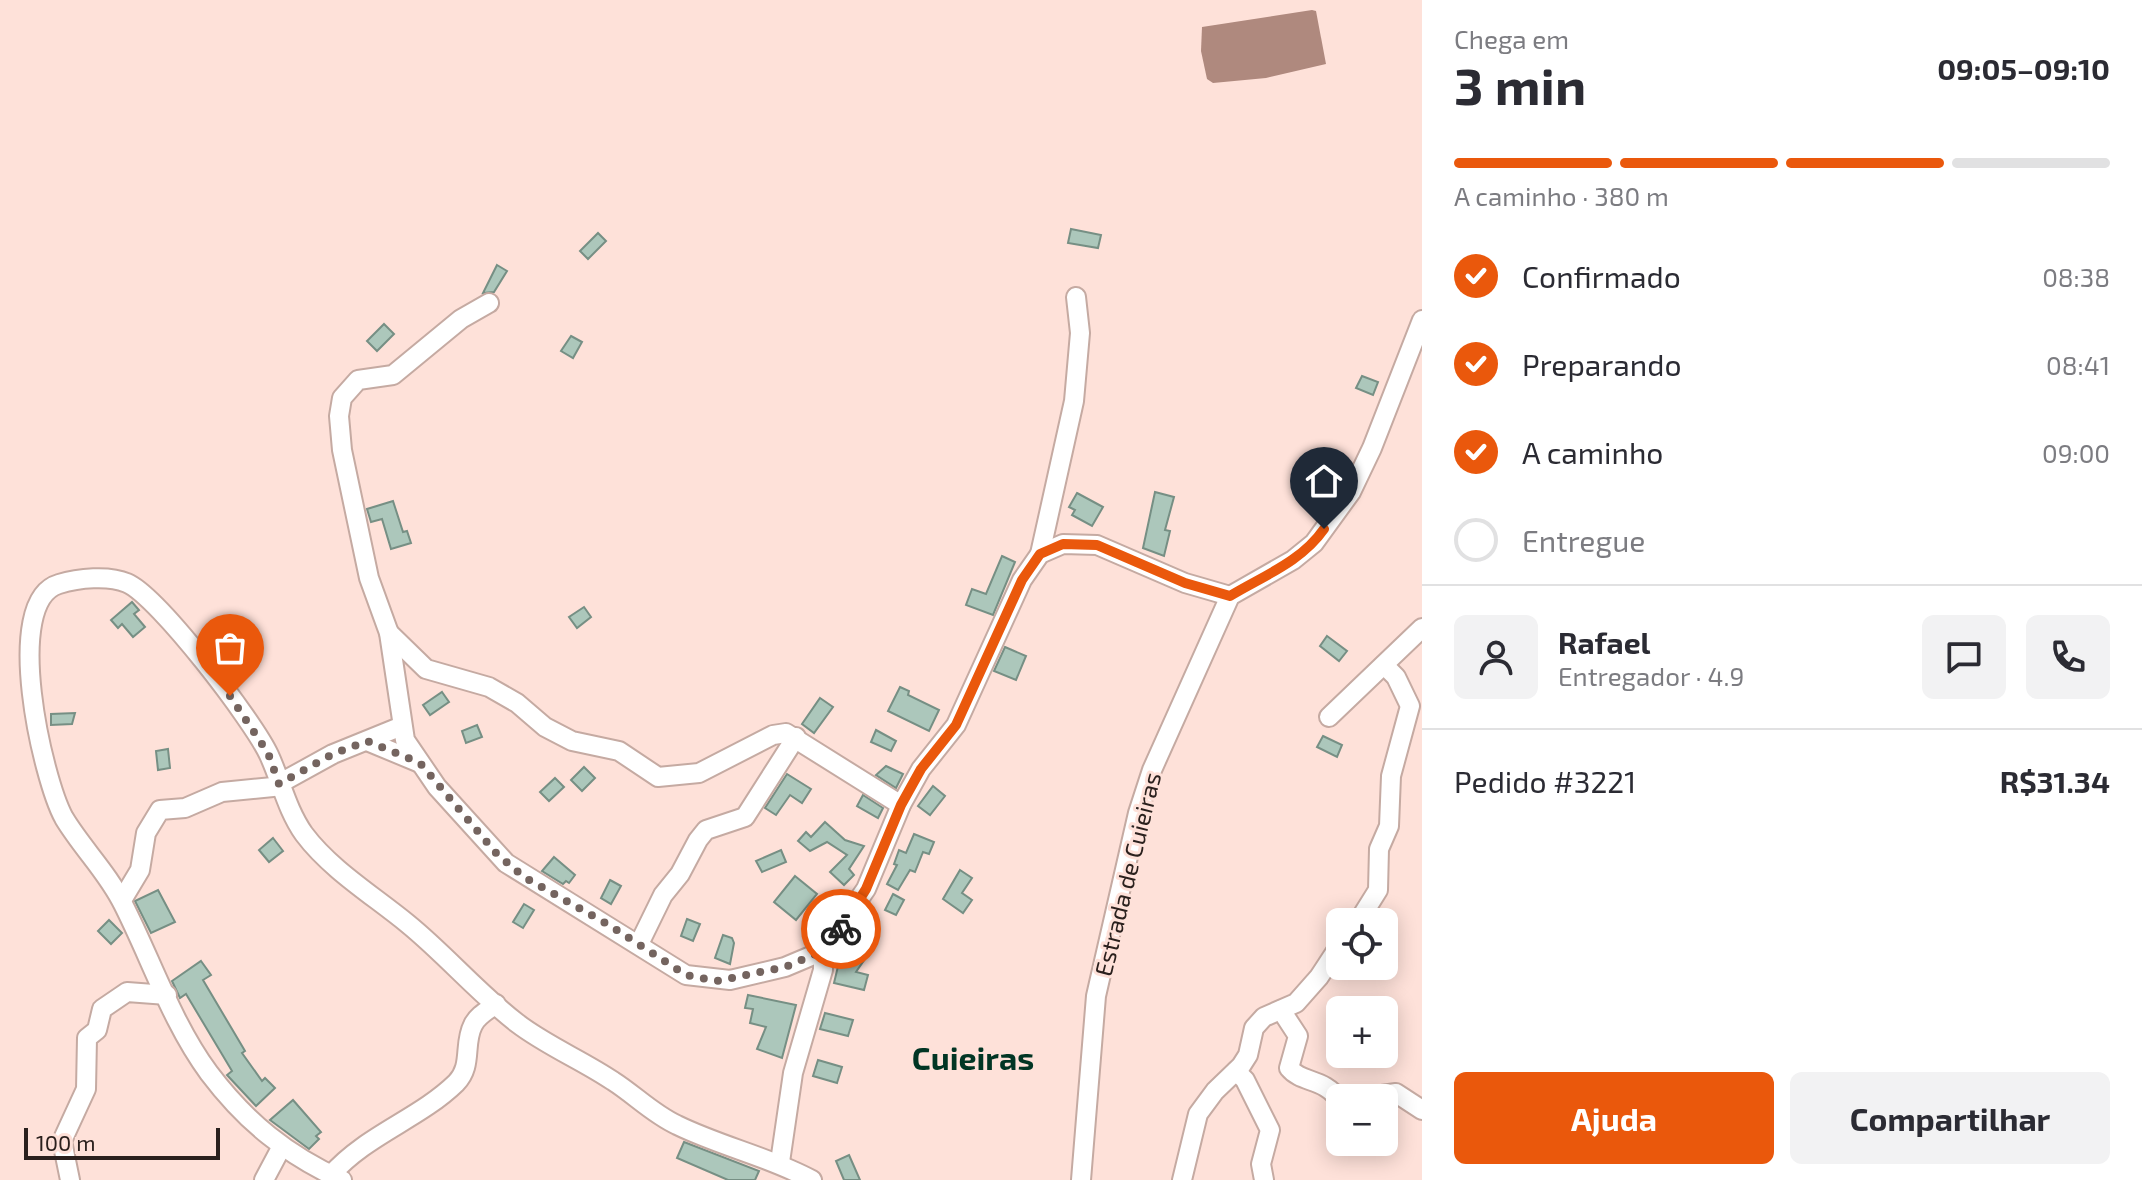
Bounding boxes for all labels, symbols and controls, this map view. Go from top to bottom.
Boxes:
text: Chega em [1454,23,1569,54]
text: 09:05–09:10 [1937,50,2110,86]
text: 3 min [1454,53,1586,115]
text: A caminho · 380 m [1454,180,1669,211]
icon: check [1454,254,1498,298]
text: Confirmado [1522,258,1681,294]
text: 08:38 [2042,261,2110,292]
icon: check [1454,342,1498,386]
text: Preparando [1522,346,1681,382]
text: 08:41 [2046,349,2110,380]
icon: check [1454,430,1498,474]
text: A caminho [1522,434,1663,470]
text: 09:00 [2042,437,2110,468]
pin [1290,447,1358,529]
icon: home [1302,459,1346,503]
text: Entregue [1522,522,1645,558]
pin [196,614,264,696]
button: person [1454,615,1538,699]
button: chat [1922,615,2006,699]
button: phone [2026,615,2110,699]
text: Rafael [1558,624,1650,660]
icon: bag [208,626,252,670]
text: Entregador · 4.9 [1558,660,1744,691]
text: Pedido #3221 [1454,763,1636,799]
text: R$31.34 [2000,763,2110,799]
street label: Estrada de Cuieiras [1088,769,1166,979]
courier [801,889,881,969]
icon: bike [819,907,863,951]
map controls [1326,908,1398,1156]
button: locate [1326,908,1398,980]
button: + [1326,996,1398,1068]
district label: Cuieiras [912,1038,1034,1076]
button: Ajuda [1454,1072,1774,1164]
button: Compartilhar [1790,1072,2110,1164]
button: − [1326,1084,1398,1156]
scale bar [24,1124,220,1160]
text: 100 m [36,1129,95,1155]

